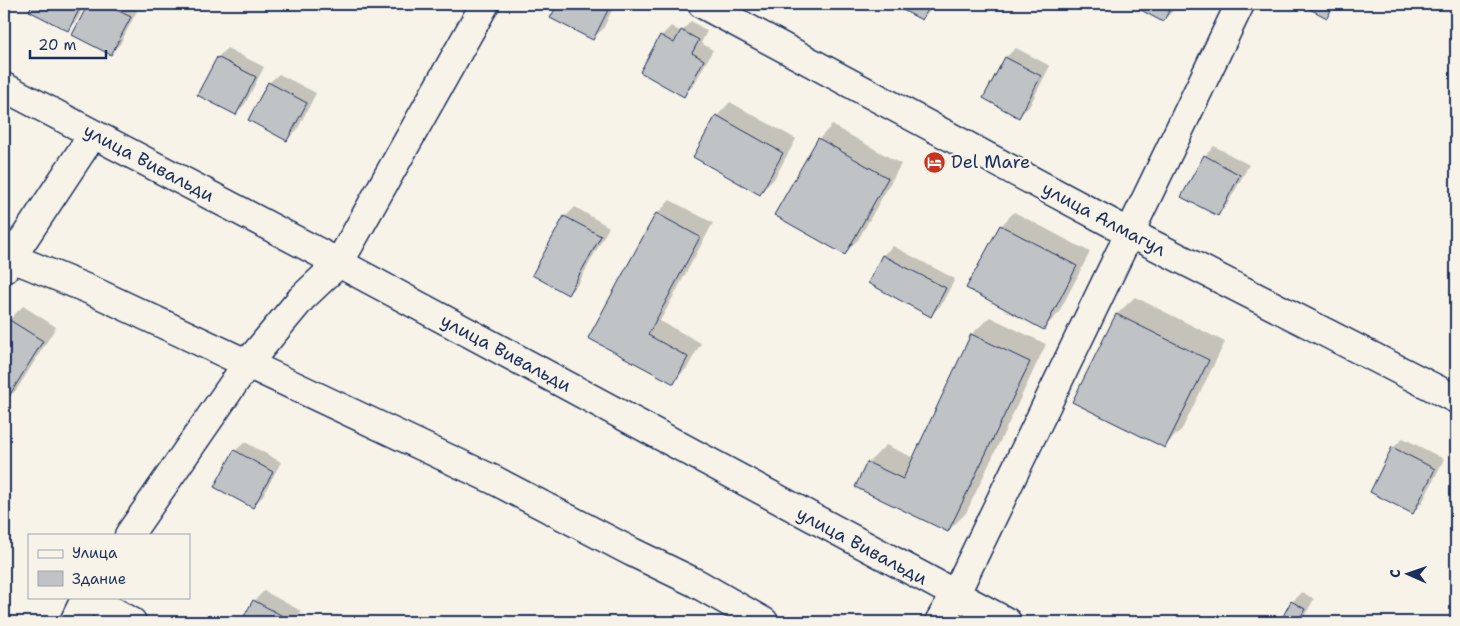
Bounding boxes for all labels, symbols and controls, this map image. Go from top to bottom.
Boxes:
scale bar [30,28,106,60]
text: 20 m [38,35,77,55]
street label: улица Вивальди [79,118,219,208]
hotel icon: Del Mare [923,150,947,174]
place label: Del Mare [951,150,1030,174]
street label: улица Алмагул [1038,176,1170,262]
street label: улица Вивальди [436,308,576,398]
street label: улица Вивальди [792,501,932,591]
legend [28,534,190,598]
text: Улица [72,543,118,563]
north arrow [1382,548,1432,598]
text: Здание [72,569,126,589]
text: С [1386,569,1404,578]

